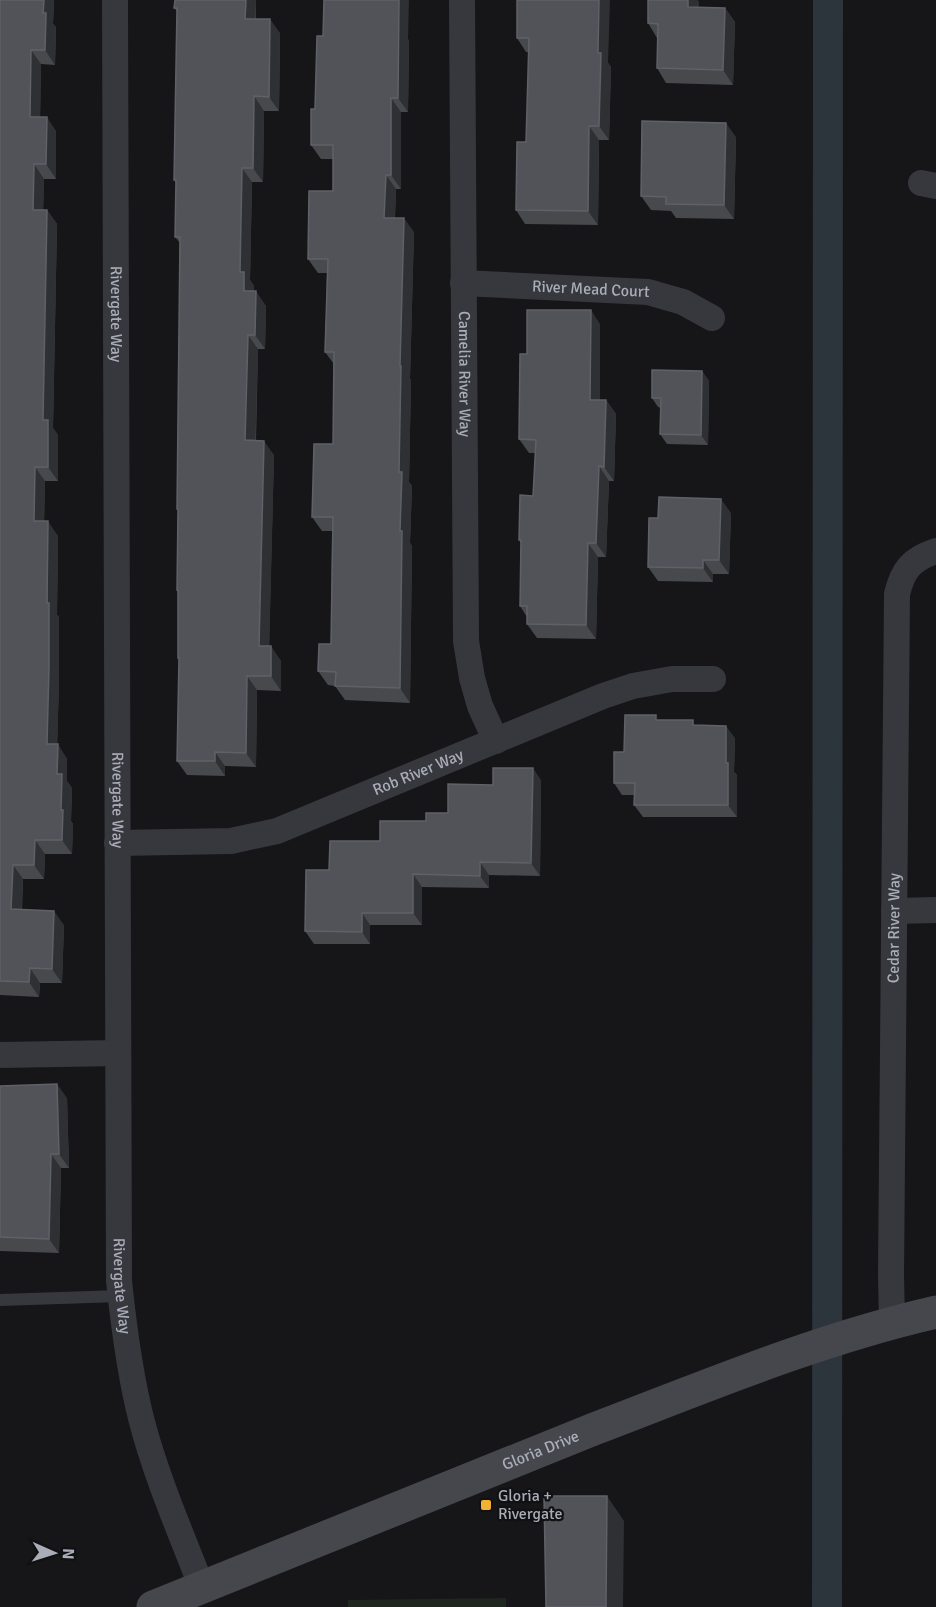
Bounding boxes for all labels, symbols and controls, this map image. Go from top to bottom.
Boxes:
street label: Rivergate Way [106,266,126,363]
street label: River Mead Court [532,276,651,302]
street label: Camelia River Way [454,311,475,437]
street label: Rob River Way [370,745,467,800]
street label: Rivergate Way [107,752,128,849]
street label: Cedar River Way [884,872,905,983]
street label: Rivergate Way [109,1238,135,1336]
street label: Gloria Drive [499,1426,582,1475]
place label: Gloria + Rivergate [498,1486,562,1524]
marker: Gloria + Rivergate [479,1498,493,1512]
north arrow [24,1523,84,1583]
text: N [58,1548,78,1560]

